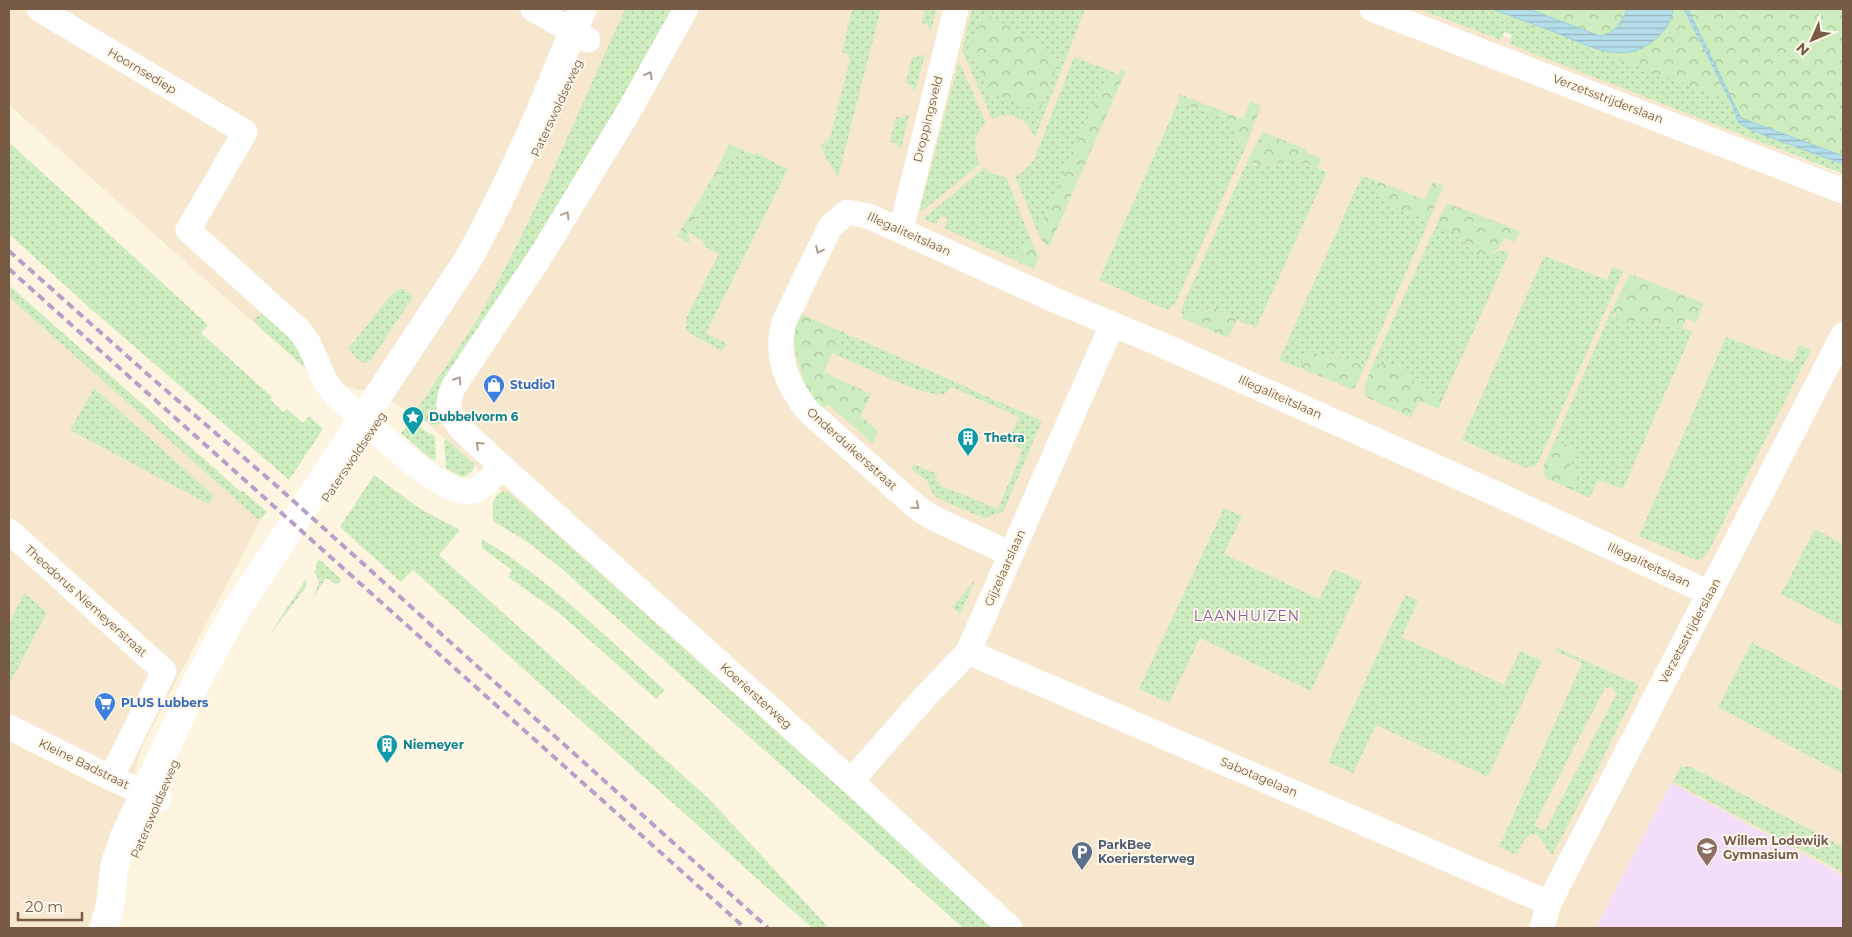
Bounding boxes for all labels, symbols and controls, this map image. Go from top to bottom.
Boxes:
north arrow [1787,15,1837,65]
text: N [1792,39,1813,60]
street label: Hoornsediep [105,44,179,97]
street label: Paterswoldseweg [527,57,586,159]
street label: Verzetsstrijderslaan [1551,71,1666,127]
one-way arrow [643,72,653,81]
street label: Droppingsveld [910,74,946,164]
street label: Illegaliteitslaan [865,208,953,259]
one-way arrow [559,211,569,220]
one-way arrow [815,245,825,254]
street label: Illegaliteitslaan [1236,371,1324,422]
shop icon: Studio1 [482,373,506,404]
one-way arrow [452,377,461,386]
place label: Studio1 [510,377,555,392]
street label: Onderduikersstraat [804,404,901,493]
place icon: Dubbelvorm 6 [401,405,425,436]
street label: Paterswoldseweg [318,409,389,505]
place label: Dubbelvorm 6 [429,409,519,424]
building icon: Thetra [956,426,980,457]
place label: Thetra [984,430,1025,445]
one-way arrow [476,442,485,451]
one-way arrow [910,501,919,510]
street label: Gijzelaarslaan [981,527,1028,609]
street label: Illegaliteitslaan [1605,539,1693,590]
street label: Theodorus Niemeyerstraat [22,542,151,660]
street label: Verzetsstrijderslaan [1655,575,1724,686]
district label: LAANHUIZEN [1194,607,1300,625]
street label: Koeriersterweg [717,659,795,732]
supermarket icon: PLUS Lubbers [93,691,117,722]
place label: PLUS Lubbers [121,695,209,710]
building icon: Niemeyer [375,733,399,764]
street label: Kleine Badstraat [36,735,132,792]
place label: Niemeyer [403,737,464,752]
street label: Sabotagelaan [1218,753,1300,800]
street label: Paterswoldseweg [127,757,182,861]
place label: Willem Lodewijk Gymnasium [1723,833,1829,862]
school or university icon: Willem Lodewijk Gymnasium [1695,836,1719,867]
place label: ParkBee Koeriersterweg [1098,837,1195,866]
parking icon: ParkBee Koeriersterweg [1070,840,1094,871]
scale bar [18,890,81,922]
text: 20 m [25,897,63,916]

